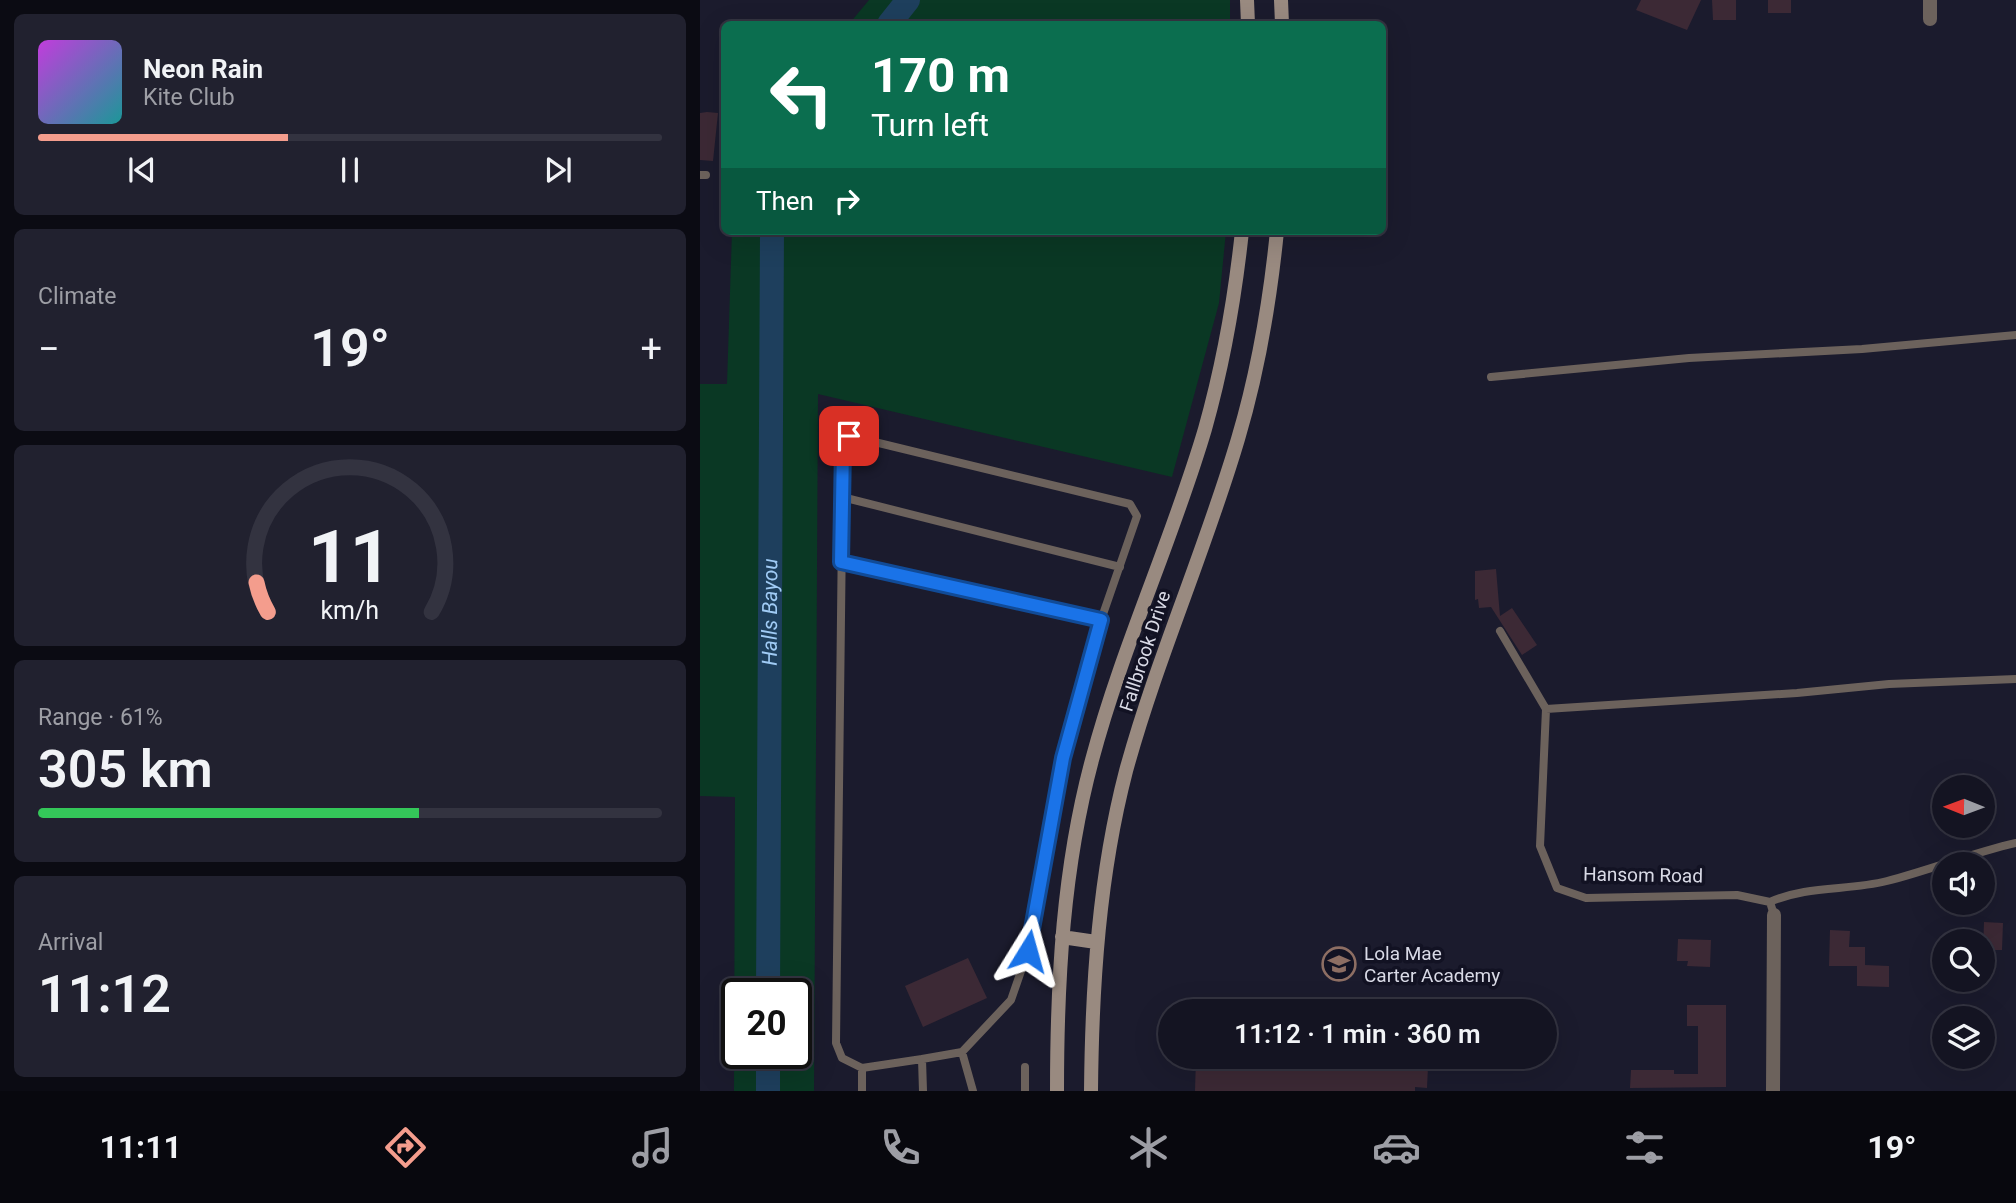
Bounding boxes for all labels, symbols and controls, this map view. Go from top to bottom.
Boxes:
text: 170 m [871,47,1010,104]
icon: left [756,49,847,140]
text: Neon Rain [143,54,263,84]
text: Kite Club [143,84,235,111]
text: Turn left [871,106,989,144]
icon: previous [123,151,161,189]
icon: pause [331,151,369,189]
icon: next [539,151,577,189]
icon: right [828,182,866,220]
text: Then [756,186,814,216]
text: Climate [38,283,117,310]
text: 19° [310,318,390,379]
text: − [38,327,60,371]
text: + [640,327,662,371]
pin [819,406,879,466]
icon: arrive [830,417,868,455]
text: 11 [308,514,392,600]
water label: Halls Bayou [758,558,782,666]
street label: Fallbrook Drive [1115,588,1175,714]
text: km/h [321,595,379,624]
text: Range · 61% [38,704,163,731]
text: 305 km [38,739,213,800]
north arrow [1932,775,1995,838]
map controls [1932,775,1995,1069]
button: sound [1932,852,1995,915]
street label: Hansom Road [1583,862,1703,888]
position arrow [991,914,1065,988]
text: Arrival [38,929,103,956]
button: search [1932,929,1995,992]
place label: Lola Mae Carter Academy [1364,942,1500,987]
school or university icon: Lola Mae Carter Academy [1320,945,1358,983]
text: 11:12 [38,964,171,1025]
speed limit sign: 20 [721,978,812,1069]
button: layers [1932,1006,1995,1069]
text: 11:12 · 1 min · 360 m [1234,1019,1481,1049]
icon: directions [381,1123,430,1172]
icon: music [628,1123,677,1172]
icon: phone [876,1123,925,1172]
icon: climate [1124,1123,1173,1172]
icon: car [1372,1123,1421,1172]
icon: filters [1620,1123,1669,1172]
text: 11:11 [99,1128,182,1166]
text: 19° [1867,1128,1917,1166]

